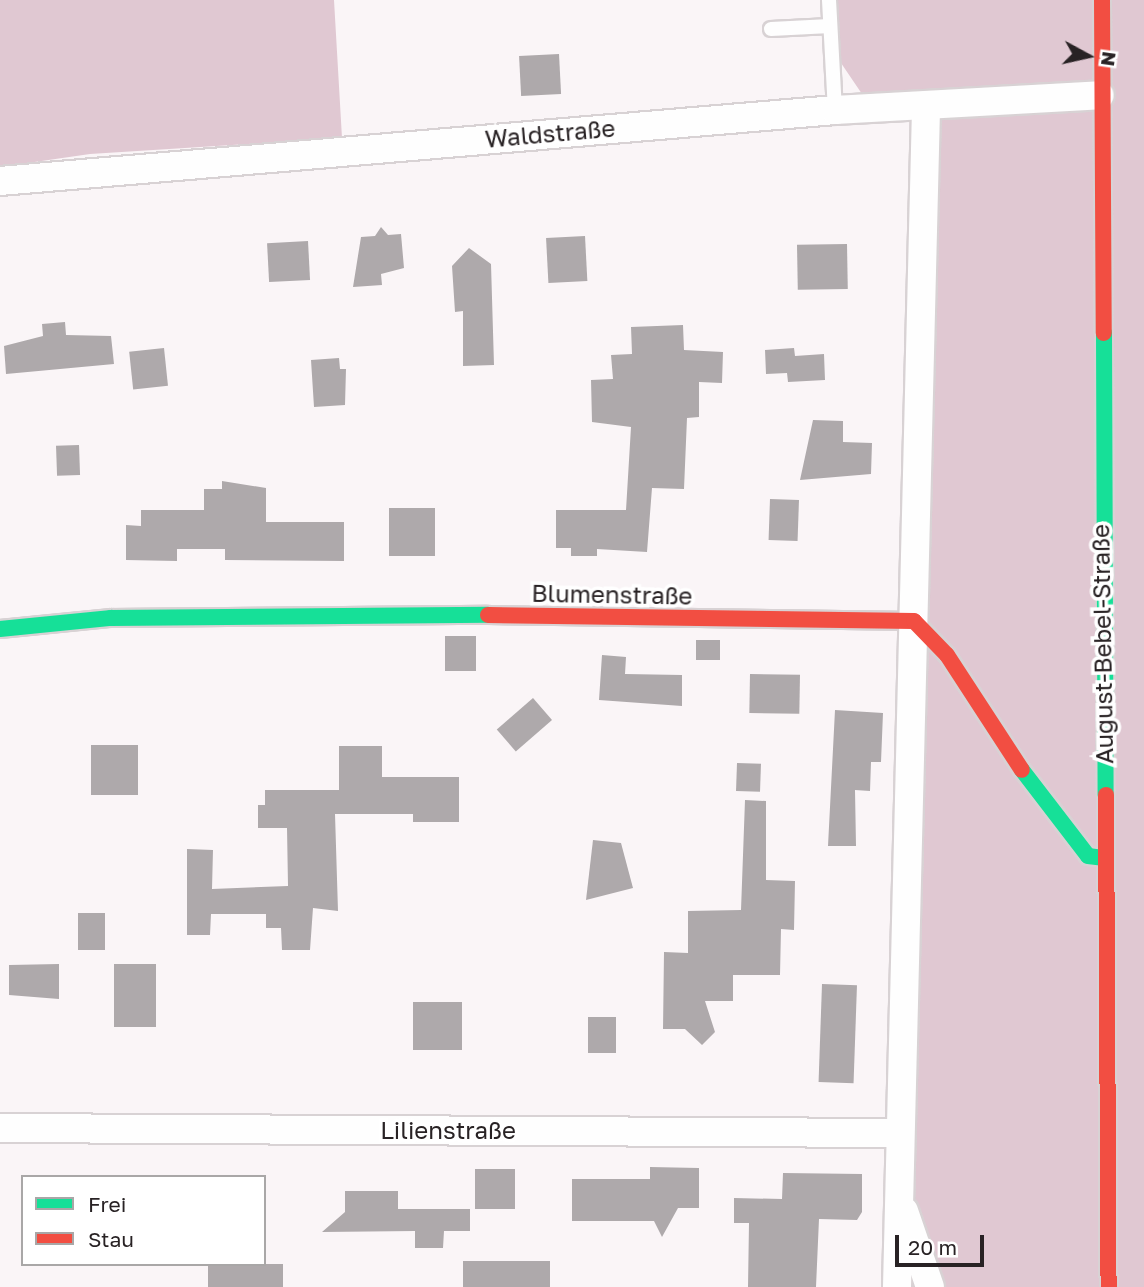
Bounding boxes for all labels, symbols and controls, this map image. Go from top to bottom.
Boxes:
north arrow [1053,21,1123,91]
text: N [1097,50,1122,68]
street label: Waldstraße [484,113,616,153]
street label: August-Bebel-Straße [1086,524,1118,764]
street label: Blumenstraße [531,578,693,610]
street label: Lilienstraße [380,1116,516,1144]
legend [21,1175,266,1266]
text: Frei [88,1191,126,1217]
scale bar [899,1220,988,1264]
text: Stau [88,1226,134,1252]
text: 20 m [908,1234,957,1260]

